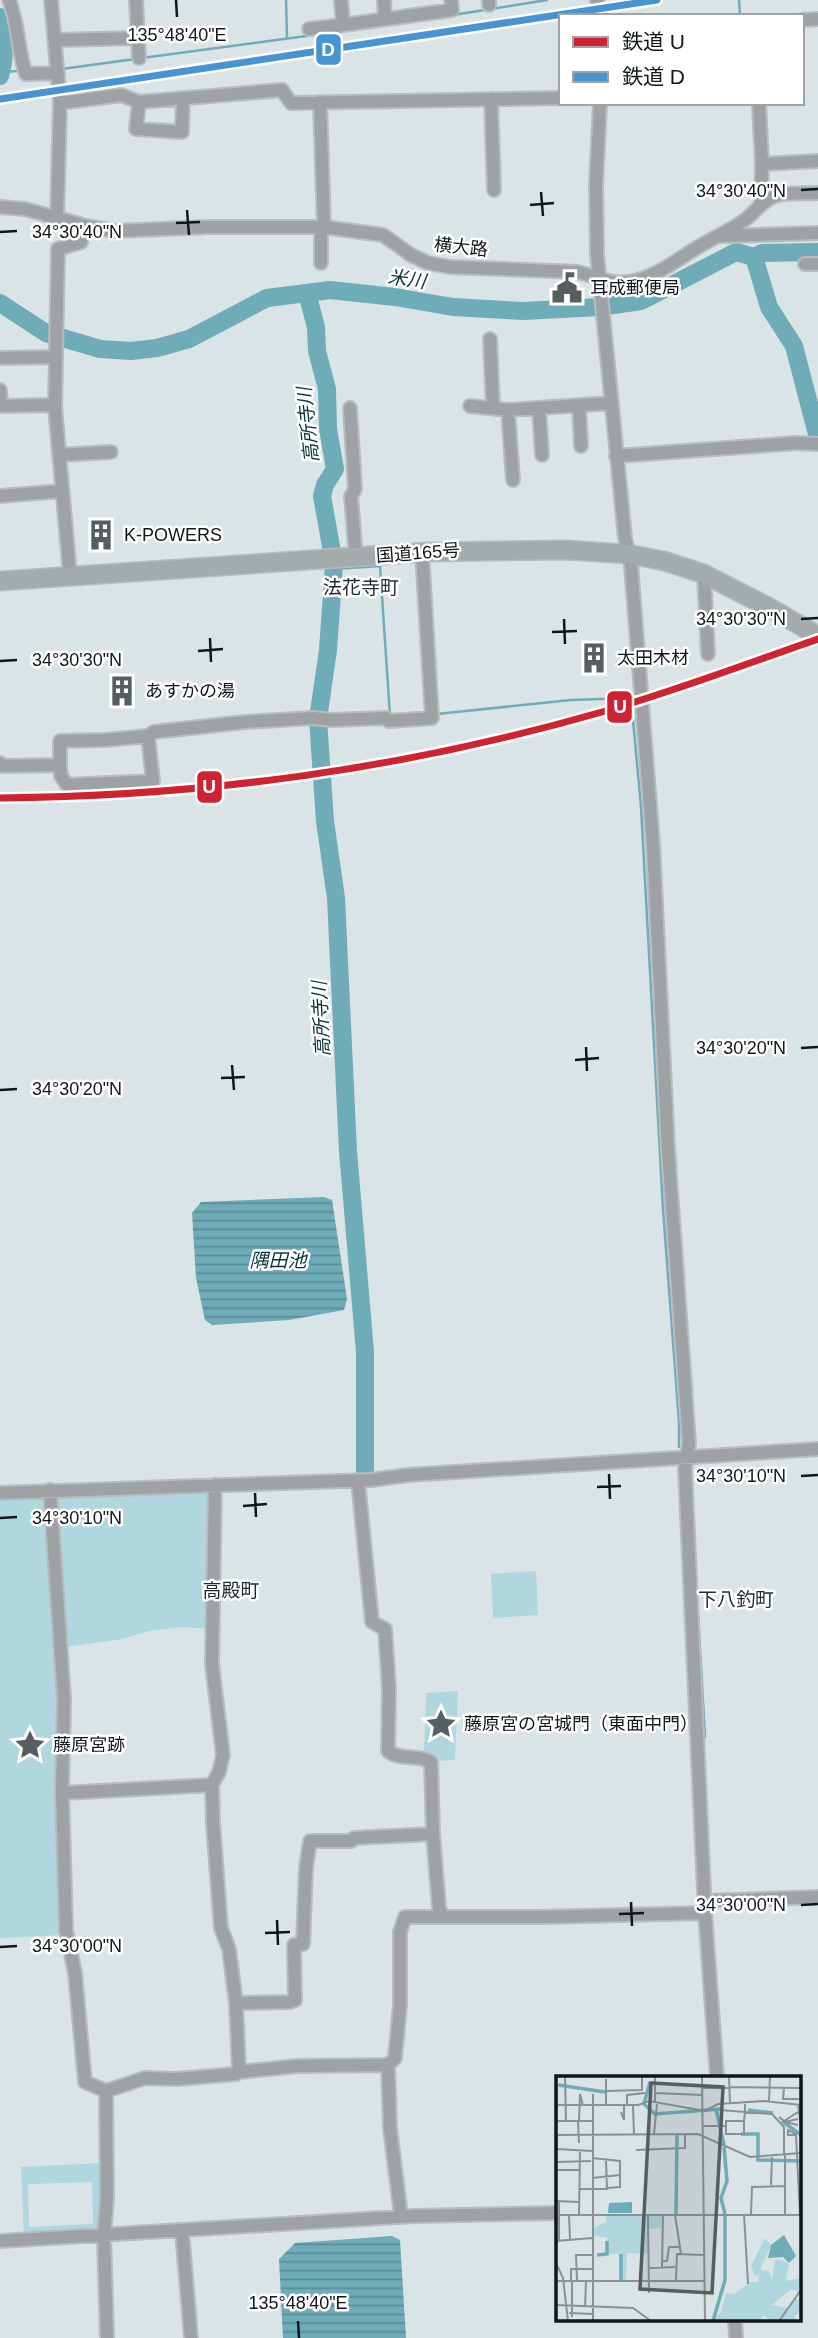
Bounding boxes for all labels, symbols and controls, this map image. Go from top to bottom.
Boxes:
legend [559,14,804,105]
text: 135°48'40"E [127,25,227,45]
text: 鉄道 U [622,30,685,53]
line badge: D [315,33,342,66]
text: D [321,39,335,60]
text: 鉄道 D [622,65,685,88]
text: 34°30'40"N [696,181,786,201]
text: 34°30'40"N [32,222,122,242]
street label: 横大路 [433,234,489,260]
water label: 米川 [387,266,429,292]
public building icon: 耳成郵便局 [550,271,584,305]
place label: 耳成郵便局 [590,278,680,298]
water label: 高所寺川 [293,384,322,464]
building icon: K-POWERS [84,518,118,552]
place label: K-POWERS [124,525,222,545]
street label: 国道165号 [375,540,461,566]
district label: 法花寺町 [323,577,399,598]
text: 34°30'30"N [696,609,786,629]
building icon: 太田木材 [577,641,611,675]
place label: 太田木材 [617,648,689,668]
text: 34°30'30"N [32,650,122,670]
building icon: あすかの湯 [105,674,139,708]
place label: あすかの湯 [145,681,235,701]
line badge: U [606,690,633,724]
text: U [613,696,627,717]
line badge: U [196,770,223,804]
text: U [202,776,216,797]
water label: 高所寺川 [308,979,333,1058]
text: 34°30'20"N [696,1038,786,1058]
text: 34°30'20"N [32,1079,122,1099]
water label: 隅田池 [249,1250,308,1271]
text: 34°30'10"N [696,1466,786,1486]
text: 34°30'10"N [32,1508,122,1528]
district label: 高殿町 [202,1580,260,1601]
district label: 下八釣町 [698,1589,774,1610]
place icon: 藤原宮の宮城門（東面中門） [424,1707,458,1741]
place label: 藤原宮の宮城門（東面中門） [464,1714,698,1734]
place icon: 藤原宮跡 [13,1728,47,1762]
place label: 藤原宮跡 [53,1735,125,1755]
text: 34°30'00"N [696,1895,786,1915]
text: 34°30'00"N [32,1936,122,1956]
inset map [556,2076,800,2320]
text: 135°48'40"E [248,2293,348,2313]

